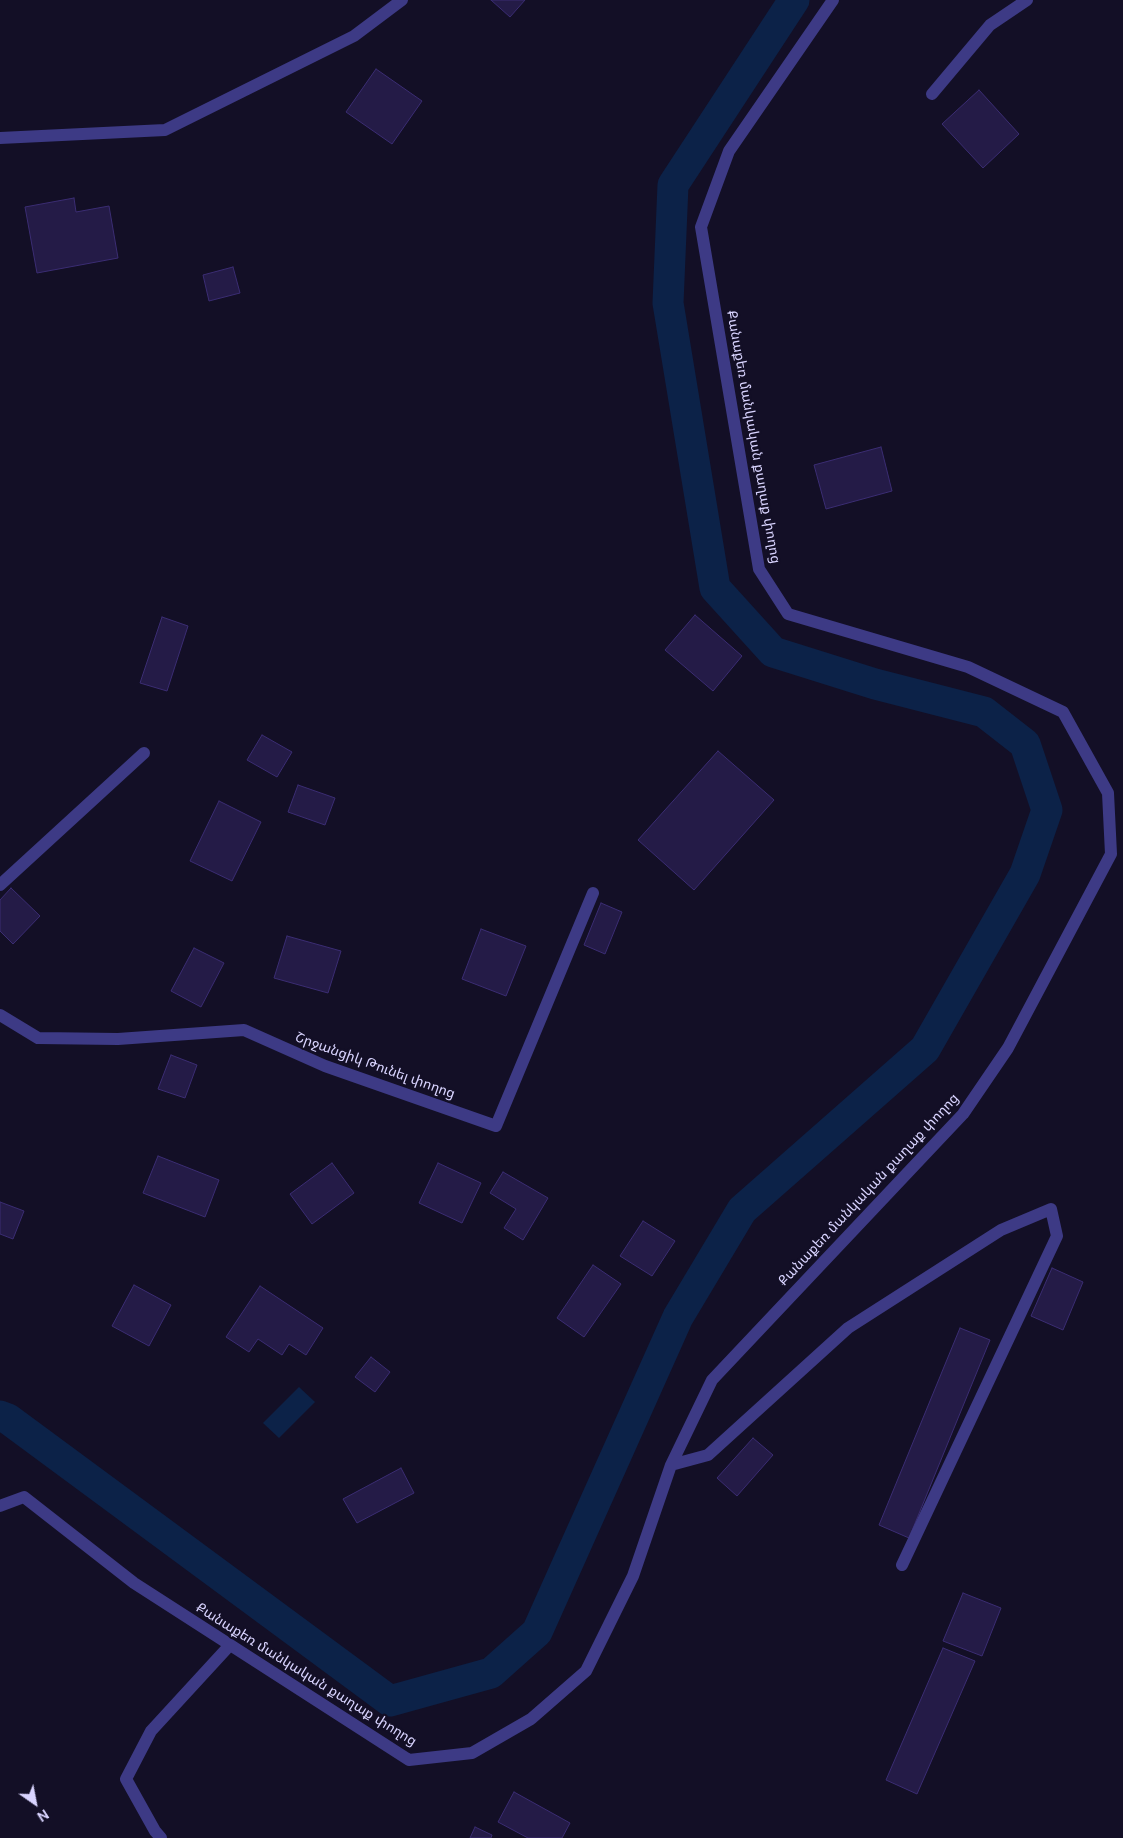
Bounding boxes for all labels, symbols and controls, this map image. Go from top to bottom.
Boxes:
street label: Քանաքեռ մանկական քաղաք փողոց [722,309,784,565]
street label: Շրջանցիկ Թունել փողոց [293,1029,457,1103]
street label: Քանաքեռ մանկական քաղաք փողոց [775,1090,963,1290]
street label: Քանաքեռ մանկական քաղաք փողոց [193,1600,419,1750]
north arrow [10,1778,60,1828]
text: N [34,1805,52,1826]

